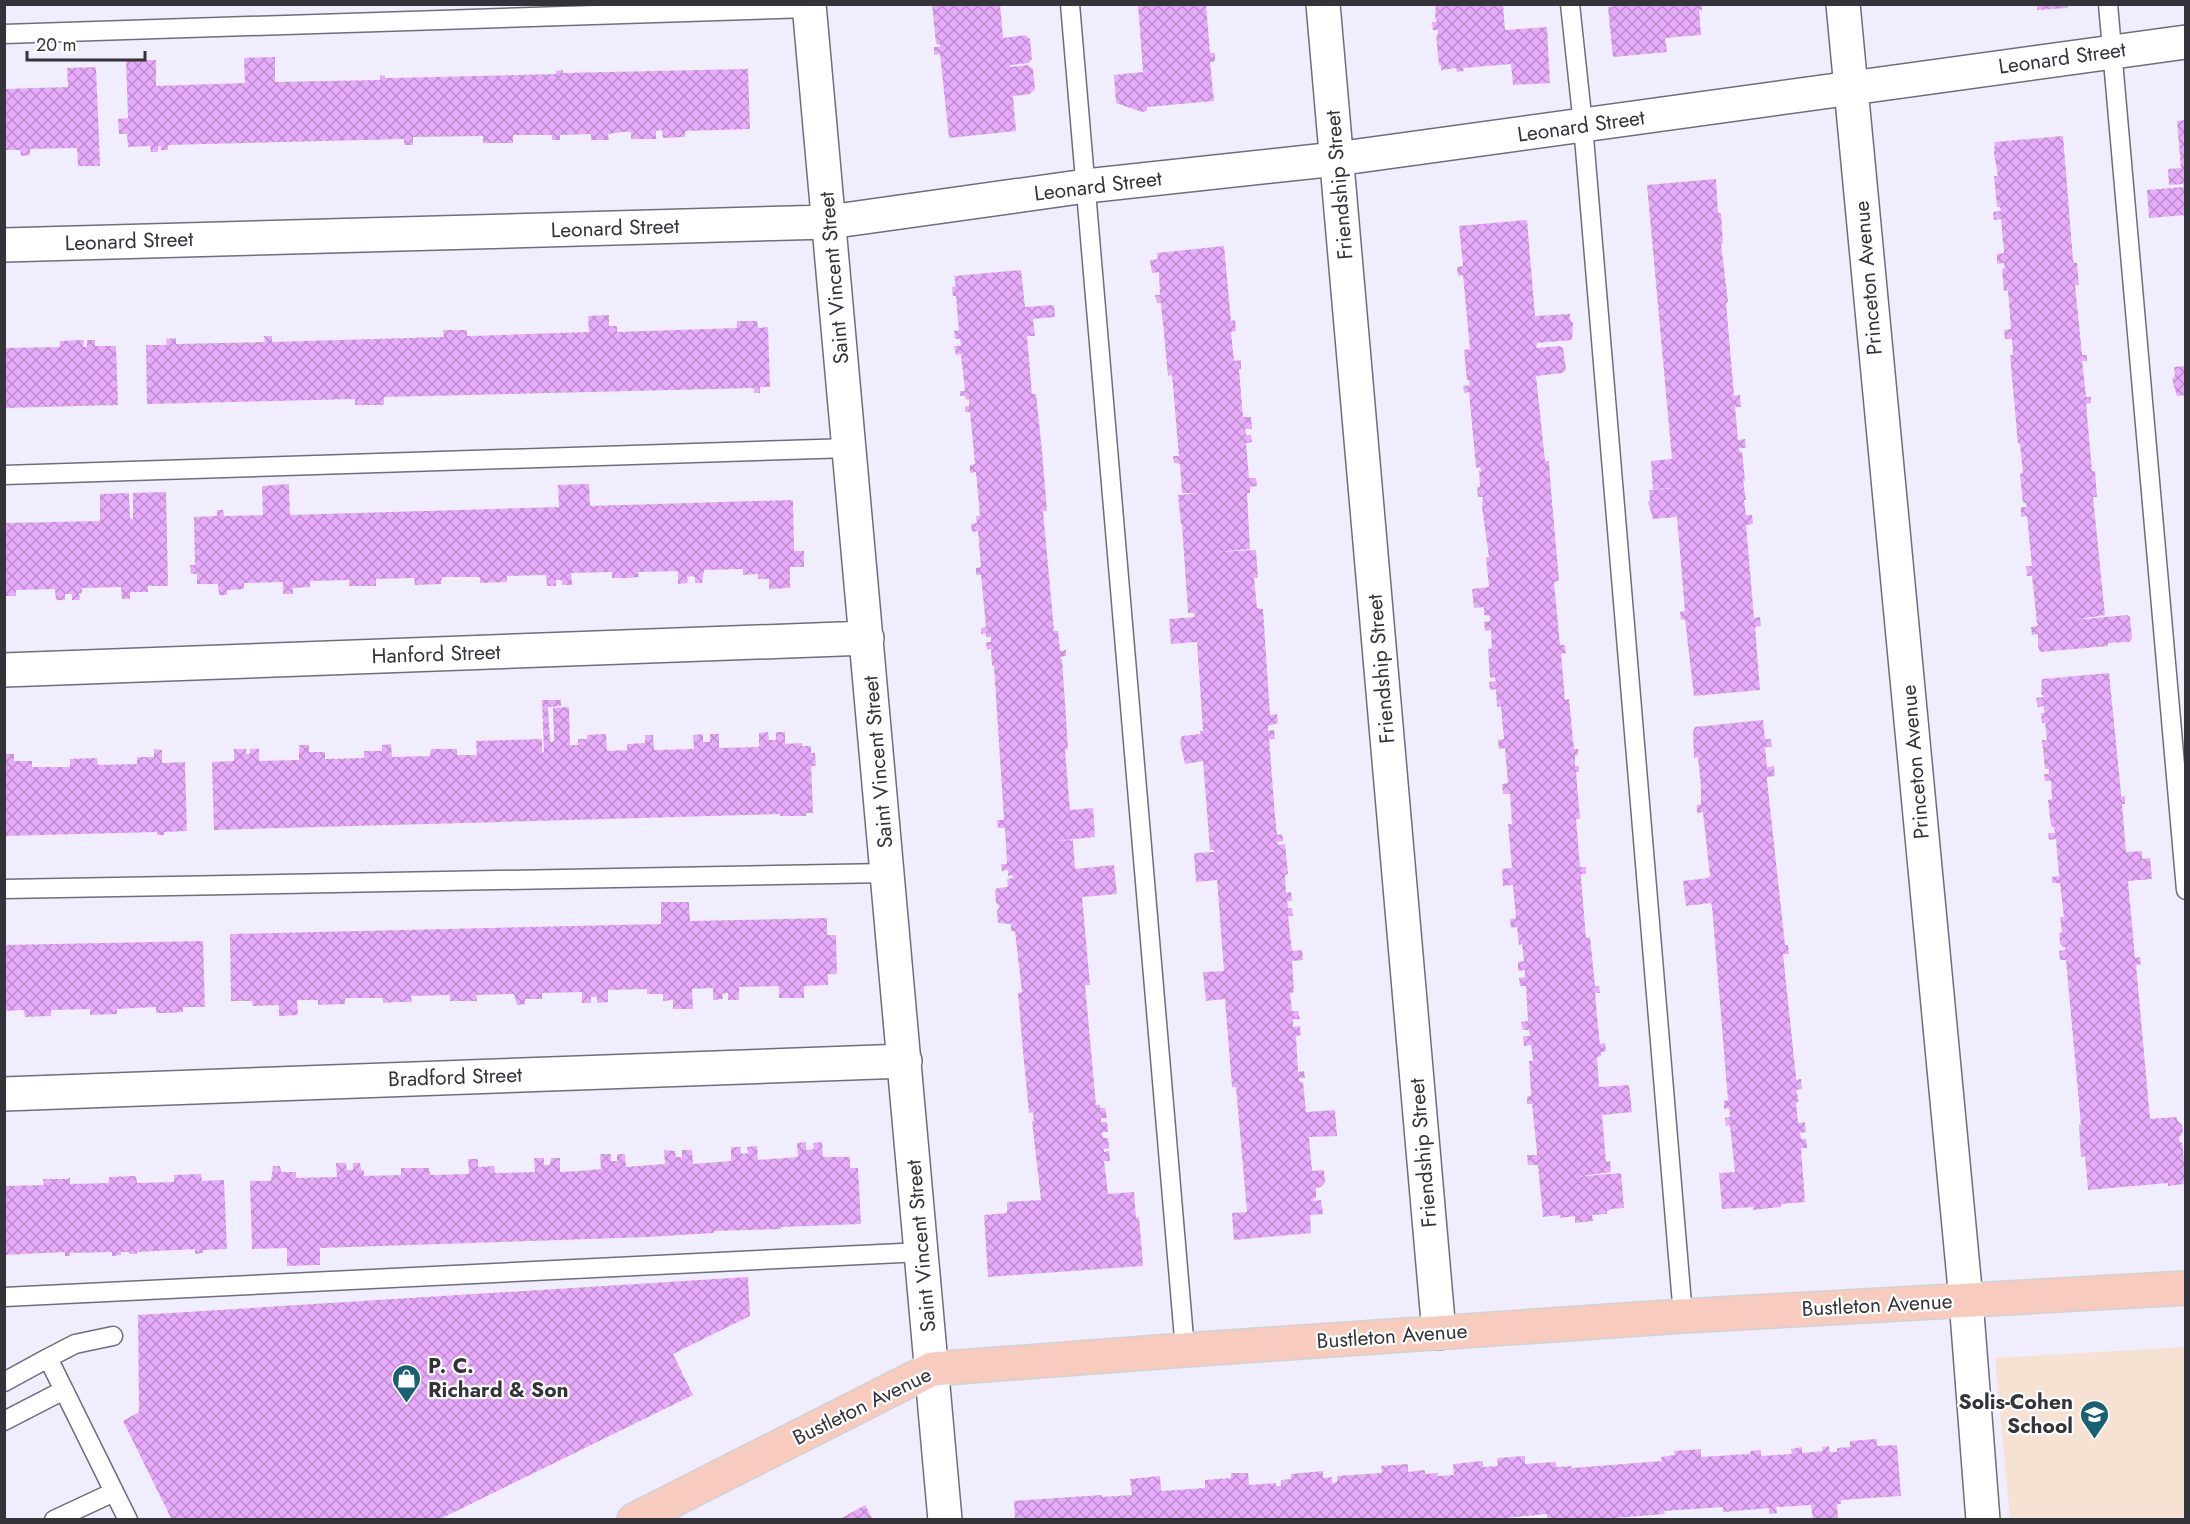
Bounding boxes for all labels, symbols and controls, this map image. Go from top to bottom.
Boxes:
scale bar [27,24,146,62]
text: 20 m [36,32,76,58]
street label: Leonard Street [1996,34,2128,82]
street label: Leonard Street [1515,102,1647,150]
street label: Friendship Street [1318,109,1360,261]
street label: Leonard Street [1032,163,1164,209]
street label: Saint Vincent Street [812,190,856,366]
street label: Princeton Avenue [1846,199,1890,356]
street label: Leonard Street [550,211,680,245]
street label: Leonard Street [64,224,194,258]
street label: Friendship Street [1360,593,1402,745]
street label: Hanford Street [371,637,501,671]
street label: Saint Vincent Street [856,674,900,850]
street label: Princeton Avenue [1893,683,1937,840]
street label: Bradford Street [387,1060,523,1094]
street label: Friendship Street [1402,1077,1444,1229]
street label: Saint Vincent Street [899,1158,943,1334]
street label: Bustleton Avenue [1801,1286,1953,1324]
street label: Bustleton Avenue [1316,1316,1469,1356]
place label: P. C. Richard & Son [428,1351,569,1405]
street label: Bustleton Avenue [788,1359,937,1453]
shop icon: P. C. Richard & Son [391,1362,423,1404]
place label: Solis-Cohen School [1959,1387,2073,1441]
school or university icon: Solis-Cohen School [2078,1398,2110,1440]

